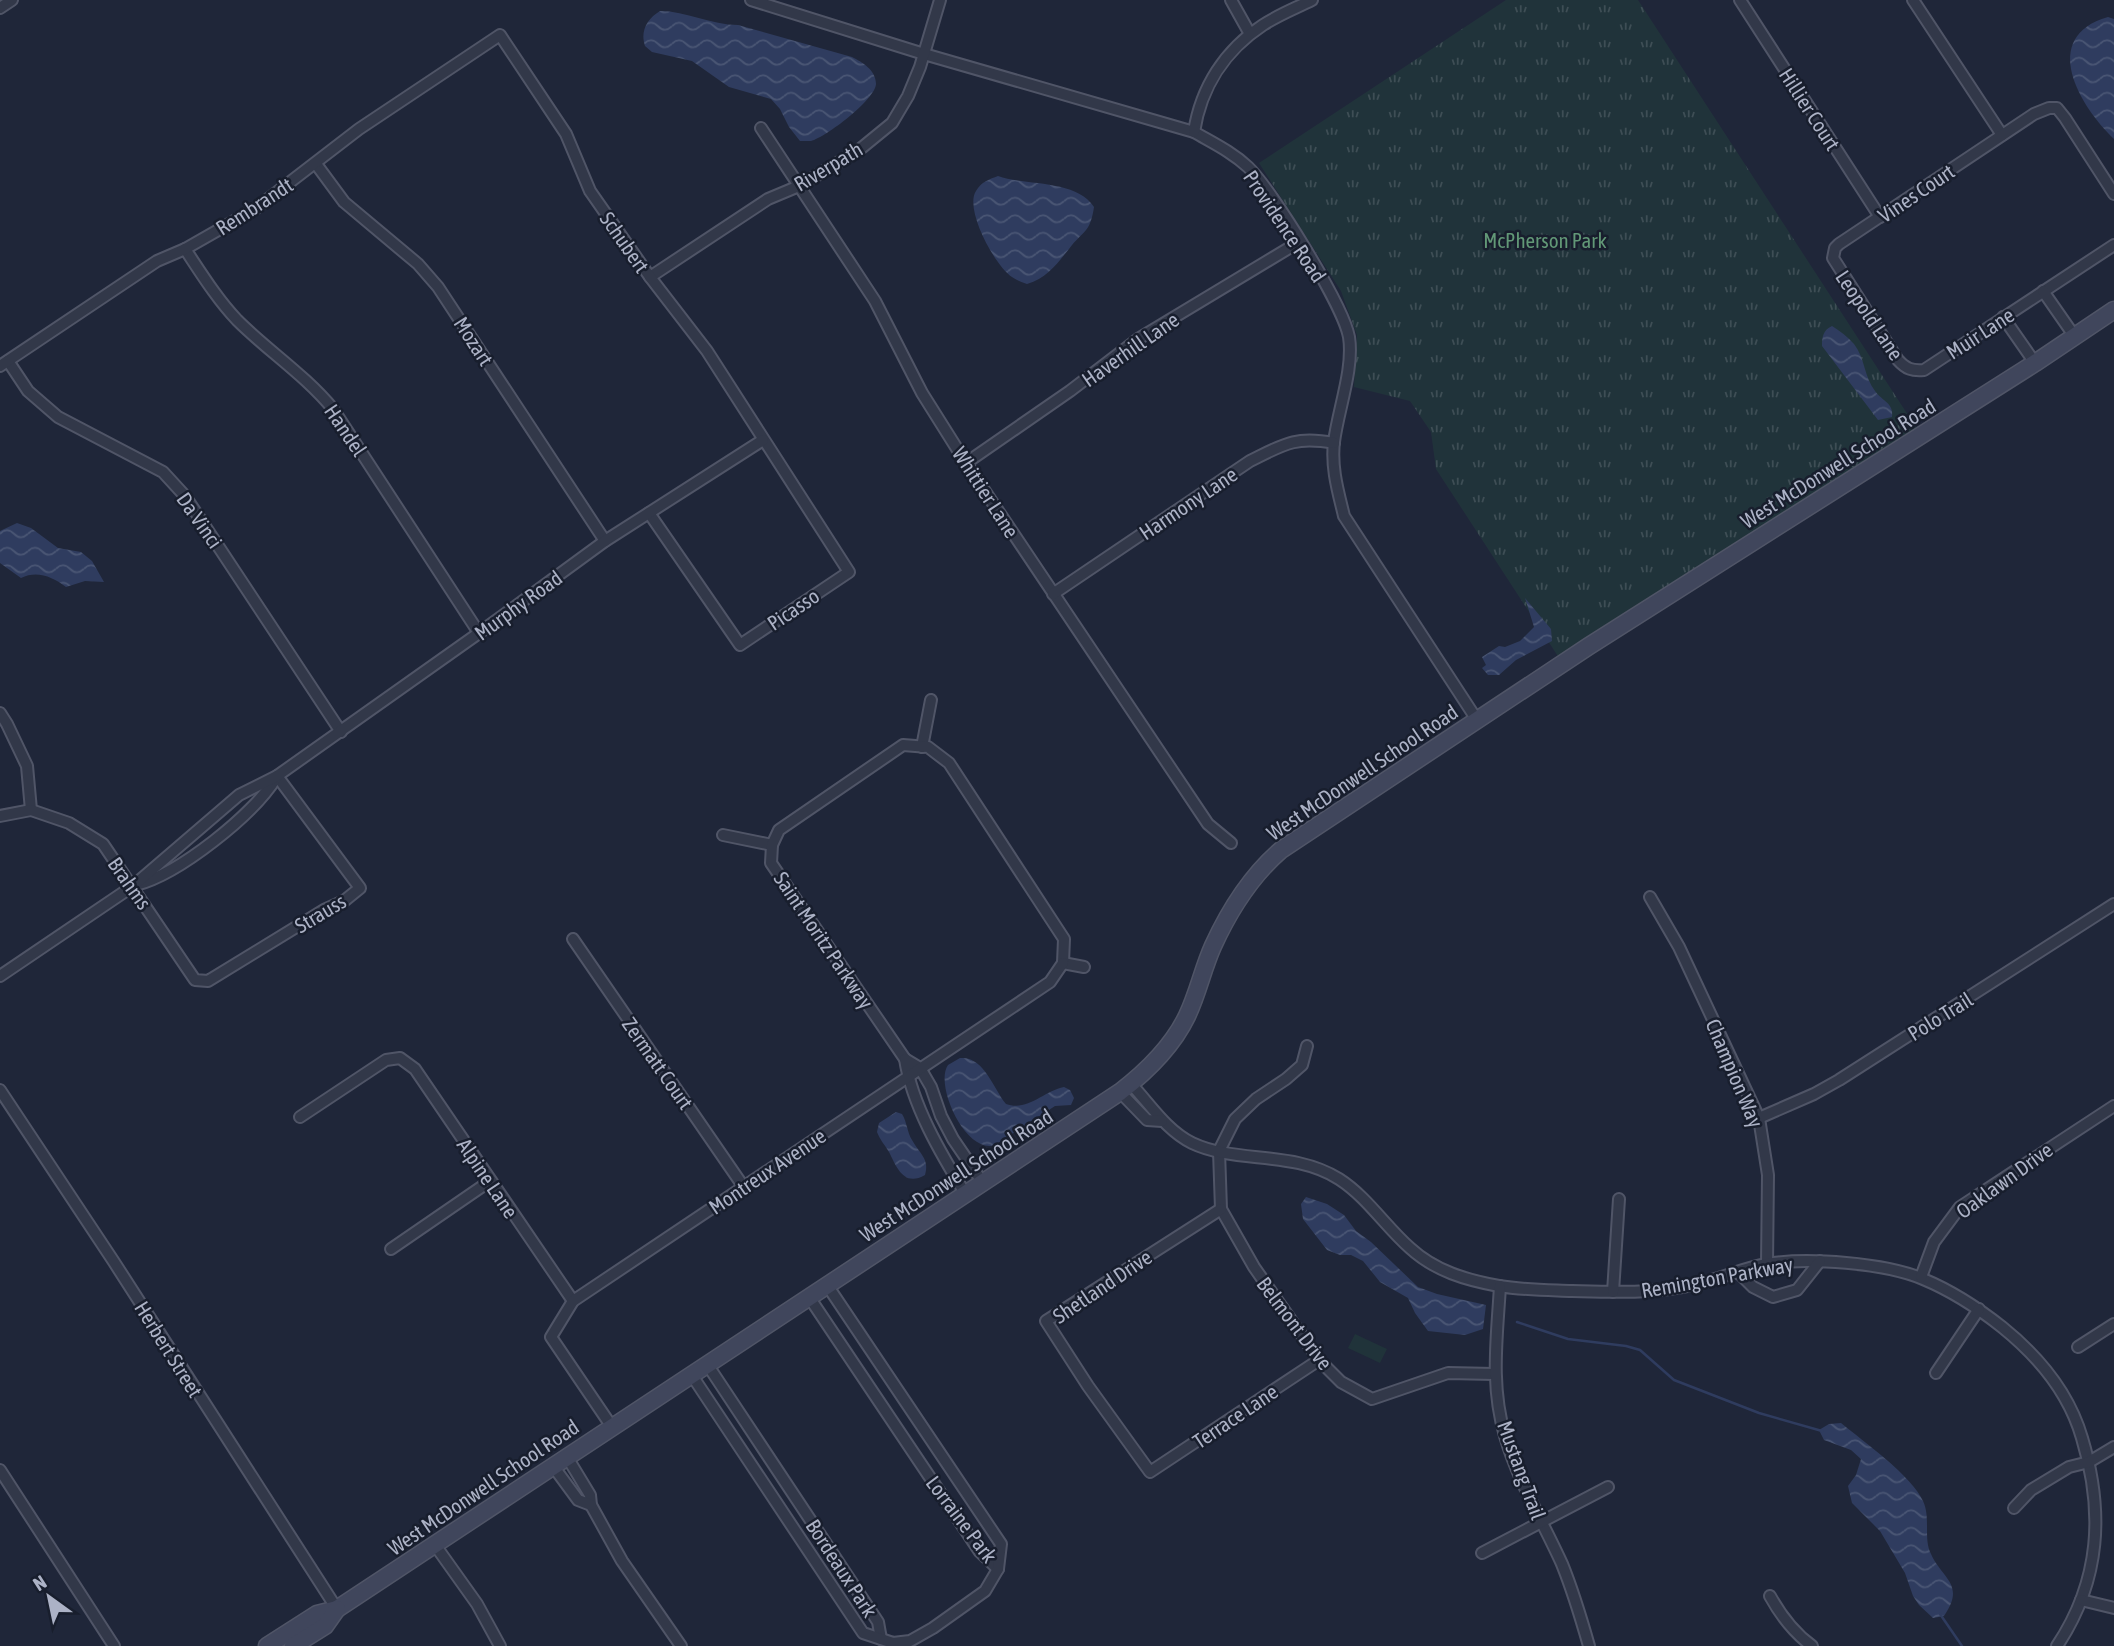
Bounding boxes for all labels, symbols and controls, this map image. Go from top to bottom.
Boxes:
street label: Hillier Court [1775,63,1845,155]
street label: Riverpath [789,136,867,196]
street label: Vines Court [1873,159,1959,227]
street label: Providence Road [1239,166,1331,286]
street label: Rembrandt [211,172,297,240]
street label: Schubert [596,207,654,277]
park label: McPherson Park [1483,228,1607,252]
street label: Leopold Lane [1831,266,1909,364]
street label: Muir Lane [1942,302,2018,364]
street label: Haverhill Lane [1077,307,1183,391]
street label: Mozart [449,312,499,370]
street label: West McDonwell School Road [1736,393,1940,533]
street label: Handel [320,400,372,461]
street label: Whittier Lane [948,442,1024,542]
street label: Harmony Lane [1135,462,1241,544]
street label: Da Vinci [172,488,228,552]
street label: Murphy Road [470,565,566,645]
street label: Picasso [763,583,823,635]
street label: West McDonwell School Road [1262,699,1462,845]
street label: Brahms [103,852,157,914]
street label: Saint Moritz Parkway [769,867,879,1013]
street label: Strauss [290,888,350,938]
street label: Polo Trail [1903,987,1977,1045]
street label: Zermatt Court [618,1012,698,1114]
street label: Champion Way [1701,1015,1769,1131]
street label: West McDonwell School Road [855,1104,1057,1246]
street label: Montreux Avenue [704,1123,830,1219]
street label: Alpine Lane [453,1134,523,1222]
street label: Oaklawn Drive [1951,1137,2057,1223]
street label: Shetland Drive [1048,1244,1156,1328]
street label: Remington Parkway [1639,1252,1795,1302]
street label: Belmont Drive [1252,1272,1338,1374]
street label: Herbert Street [130,1297,208,1401]
street label: Terrace Lane [1188,1379,1282,1453]
street label: West McDonwell School Road [383,1414,583,1560]
street label: Mustang Trail [1493,1417,1551,1523]
street label: Lorraine Park [922,1471,1002,1567]
street label: Bordeaux Park [801,1515,883,1621]
north arrow [14,1562,84,1632]
text: N [29,1570,50,1595]

